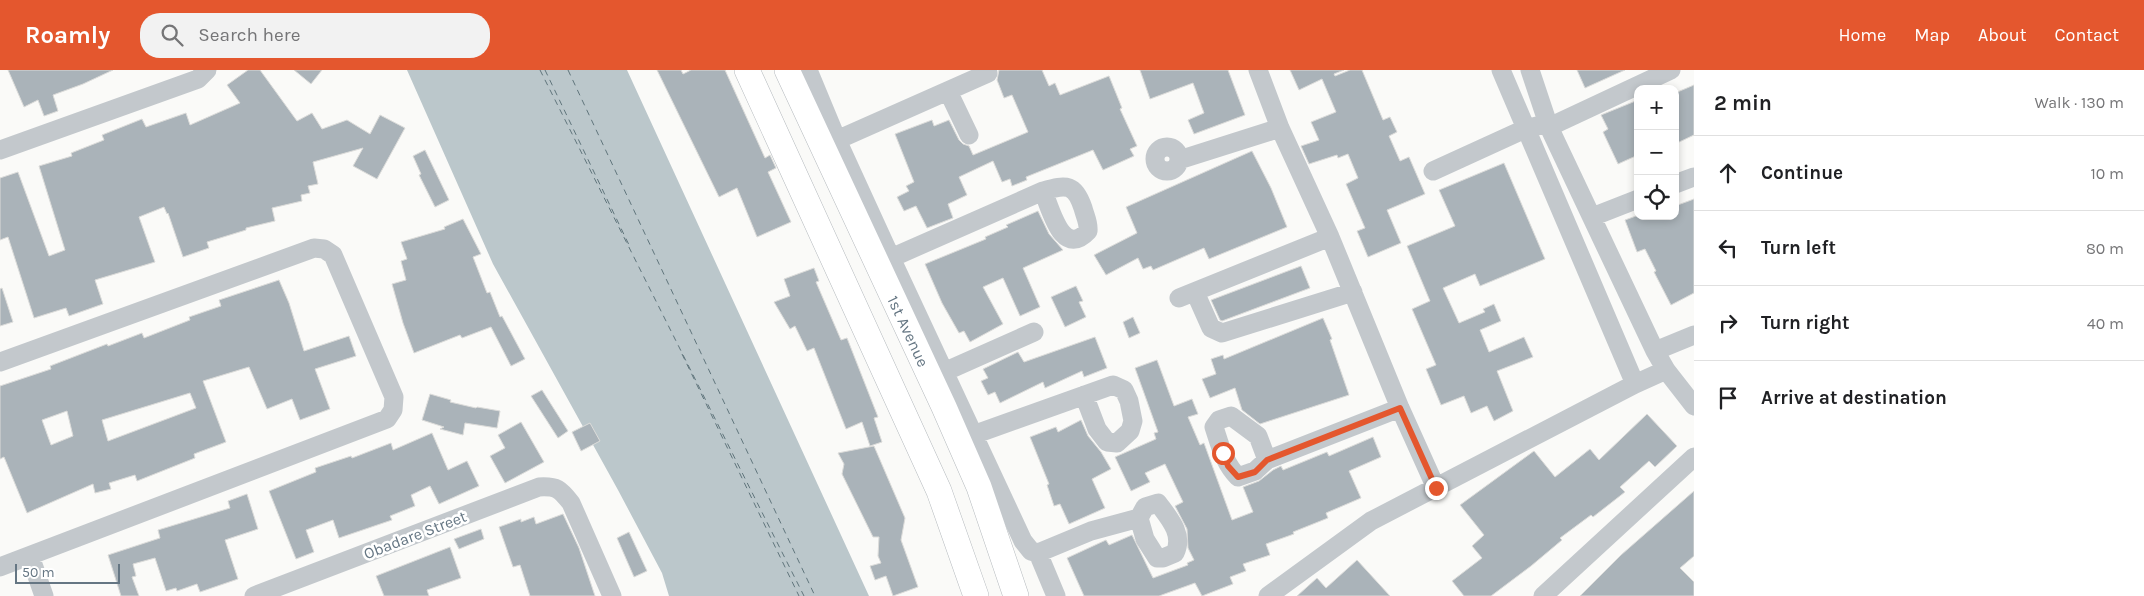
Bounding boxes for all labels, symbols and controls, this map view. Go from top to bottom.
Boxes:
search box [140,13,490,58]
text: Roamly [25,21,110,49]
icon: search [158,21,186,49]
text: Search here [198,24,300,46]
text: Home [1838,24,1886,46]
text: Map [1914,24,1950,46]
text: About [1978,24,2027,46]
text: Contact [2055,24,2119,46]
map controls [1634,85,1679,220]
button: + [1634,85,1679,130]
text: 2 min [1714,91,1772,115]
text: Walk · 130 m [2034,93,2124,112]
button: − [1634,130,1679,175]
icon: ahead [1714,159,1742,187]
text: Continue [1761,162,1843,184]
text: 10 m [2090,164,2124,183]
button: locate [1634,175,1679,220]
icon: left [1714,234,1742,262]
text: Turn left [1761,237,1836,259]
text: 80 m [2086,239,2124,258]
street label: 1st Avenue [884,292,933,370]
icon: right [1714,309,1742,337]
text: Turn right [1761,312,1850,334]
text: 40 m [2087,314,2124,333]
icon: arrive [1714,384,1742,412]
text: Arrive at destination [1761,387,1947,409]
route start [1212,442,1235,465]
route end [1425,477,1448,500]
street label: Obadare Street [361,507,469,563]
scale bar [15,561,120,584]
text: 50 m [22,564,55,581]

